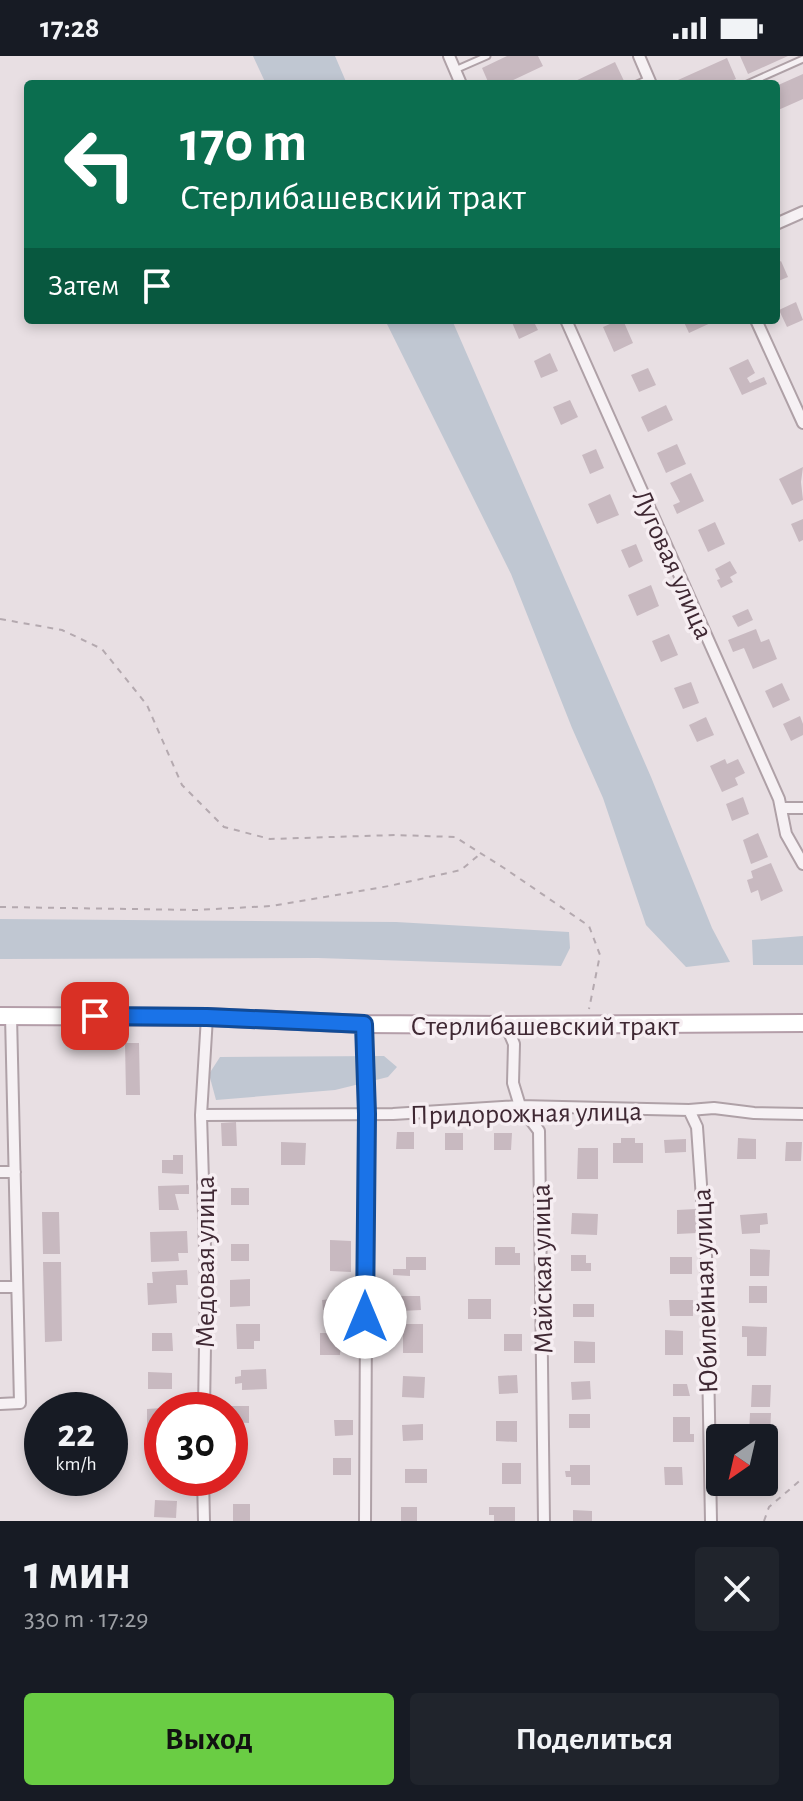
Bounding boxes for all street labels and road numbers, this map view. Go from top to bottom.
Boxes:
street label: Луговая улица [627,486,718,644]
street label: Стерлибашевский тракт [411,1013,680,1041]
street label: Придорожная улица [410,1098,643,1130]
street label: Медовая улица [192,1176,220,1348]
street label: Майская улица [528,1183,558,1354]
street label: Юбилейная улица [688,1188,724,1394]

